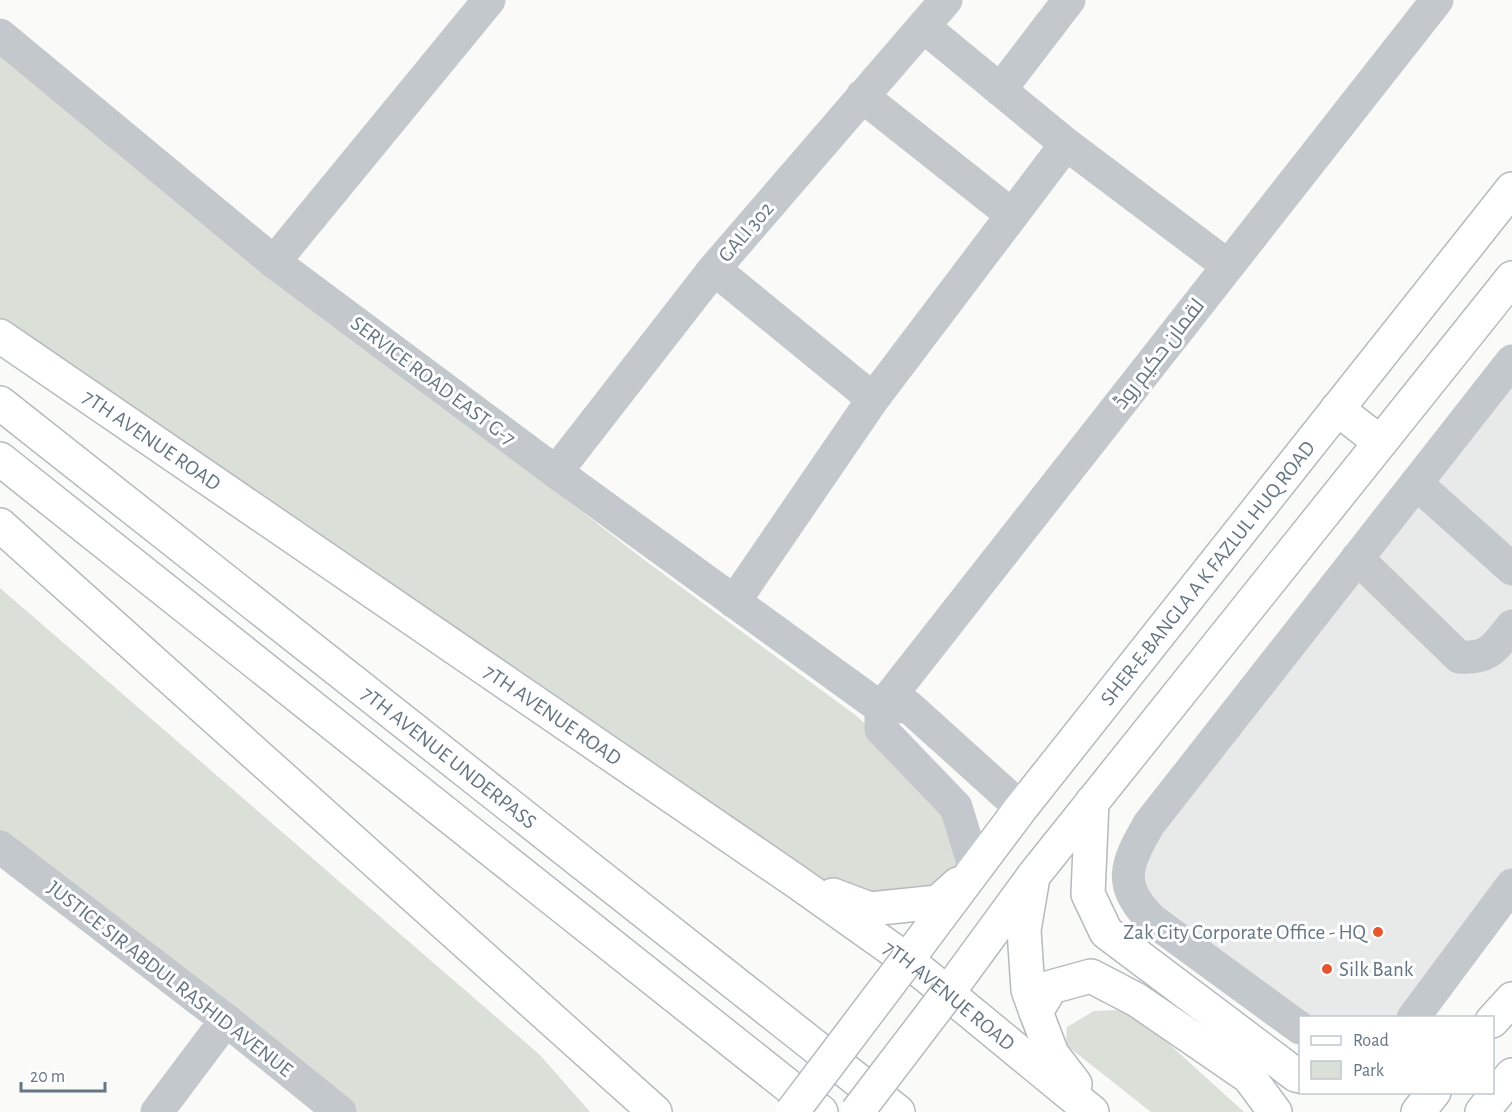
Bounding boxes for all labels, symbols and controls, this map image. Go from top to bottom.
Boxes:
street label: GALI 302 [714,198,778,266]
street label: لقمان حکیم روڈ [1110,295,1211,415]
street label: SERVICE ROAD EAST G-7 [347,312,519,450]
street label: 7TH AVENUE ROAD [79,386,225,494]
street label: SHER-E-BANGLA A K FAZLUL HUQ ROAD [1096,437,1319,709]
street label: 7TH AVENUE ROAD [480,660,625,769]
street label: 7TH AVENUE UNDERPASS [358,682,540,833]
street label: JUSTICE SIR ABDUL RASHID AVENUE [44,877,296,1081]
place label: Zak City Corporate Office - HQ [1123,922,1369,943]
marker: Zak City Corporate Office - HQ [1371,925,1385,939]
street label: 7TH AVENUE ROAD [880,936,1019,1054]
place label: Silk Bank [1339,959,1414,980]
marker: Silk Bank [1320,962,1334,976]
legend [1299,1016,1494,1094]
text: Road [1353,1032,1389,1050]
scale bar [21,1055,105,1093]
text: Park [1353,1062,1385,1080]
text: 20 m [30,1068,65,1086]

